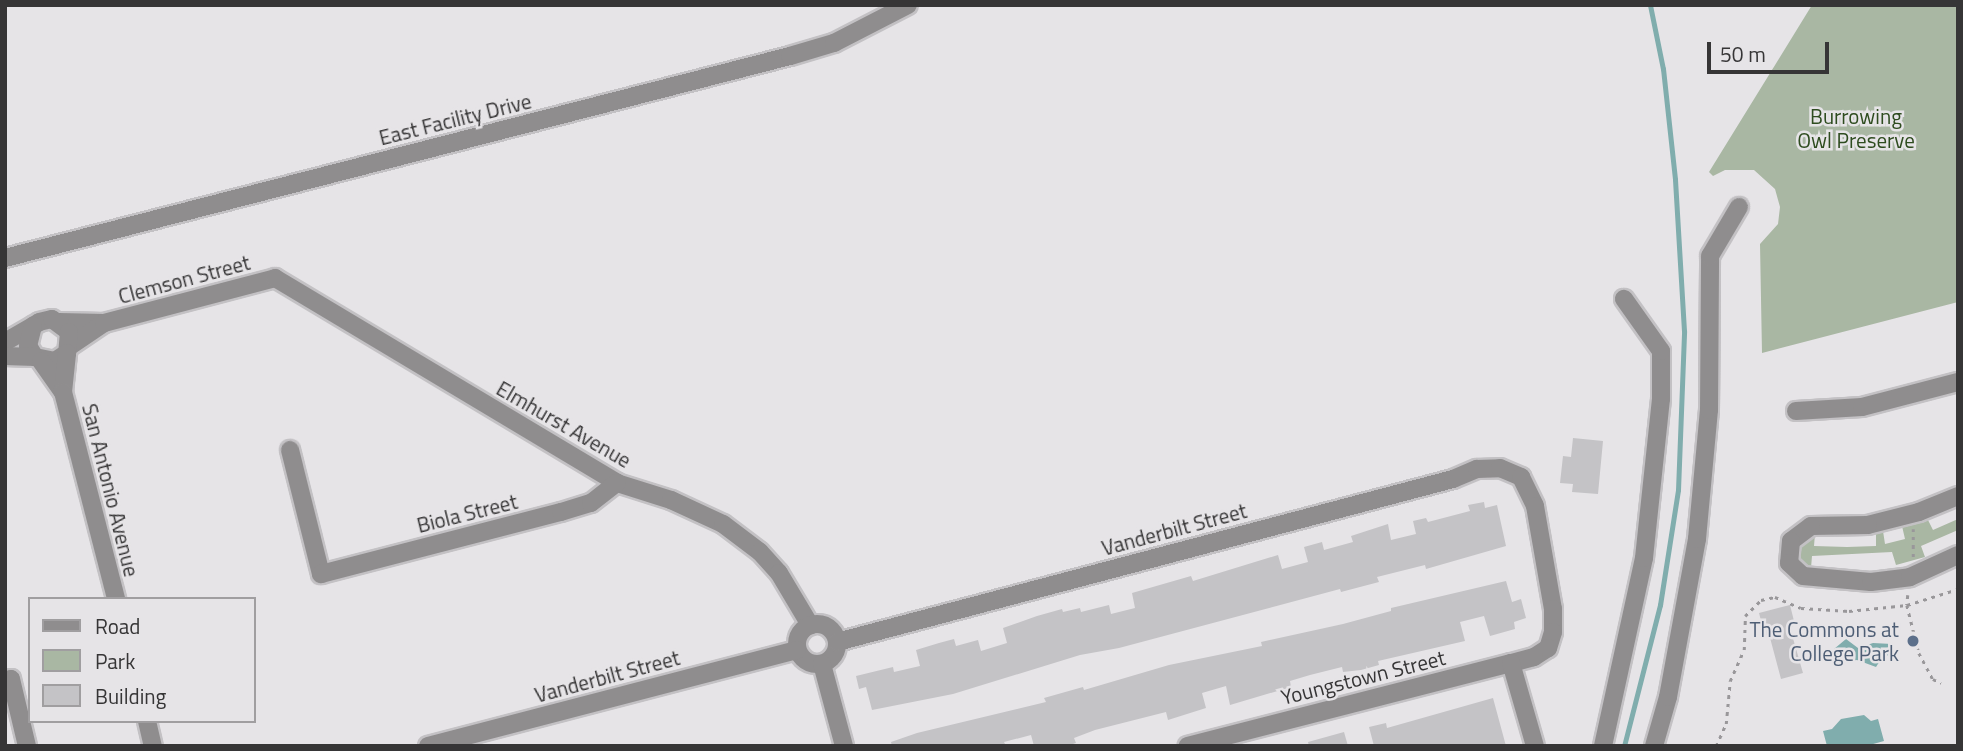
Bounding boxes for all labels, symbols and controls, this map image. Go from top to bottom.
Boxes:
scale bar [1711,28,1834,72]
text: 50 m [1720,38,1766,70]
street label: East Facility Drive [376,88,534,150]
park label: Burrowing Owl Preserve [1797,103,1915,153]
street label: Clemson Street [115,249,253,309]
street label: Elmhurst Avenue [492,375,636,473]
street label: San Antonio Avenue [77,401,145,579]
street label: Biola Street [414,488,520,538]
street label: Vanderbilt Street [1099,498,1249,560]
legend [28,597,256,723]
text: Road [95,610,140,642]
place label: The Commons at College Park [1749,616,1899,666]
marker: The Commons at College Park [1905,633,1921,649]
street label: Youngstown Street [1278,644,1448,710]
text: Park [95,645,135,677]
street label: Vanderbilt Street [532,645,682,707]
text: Building [95,680,166,712]

